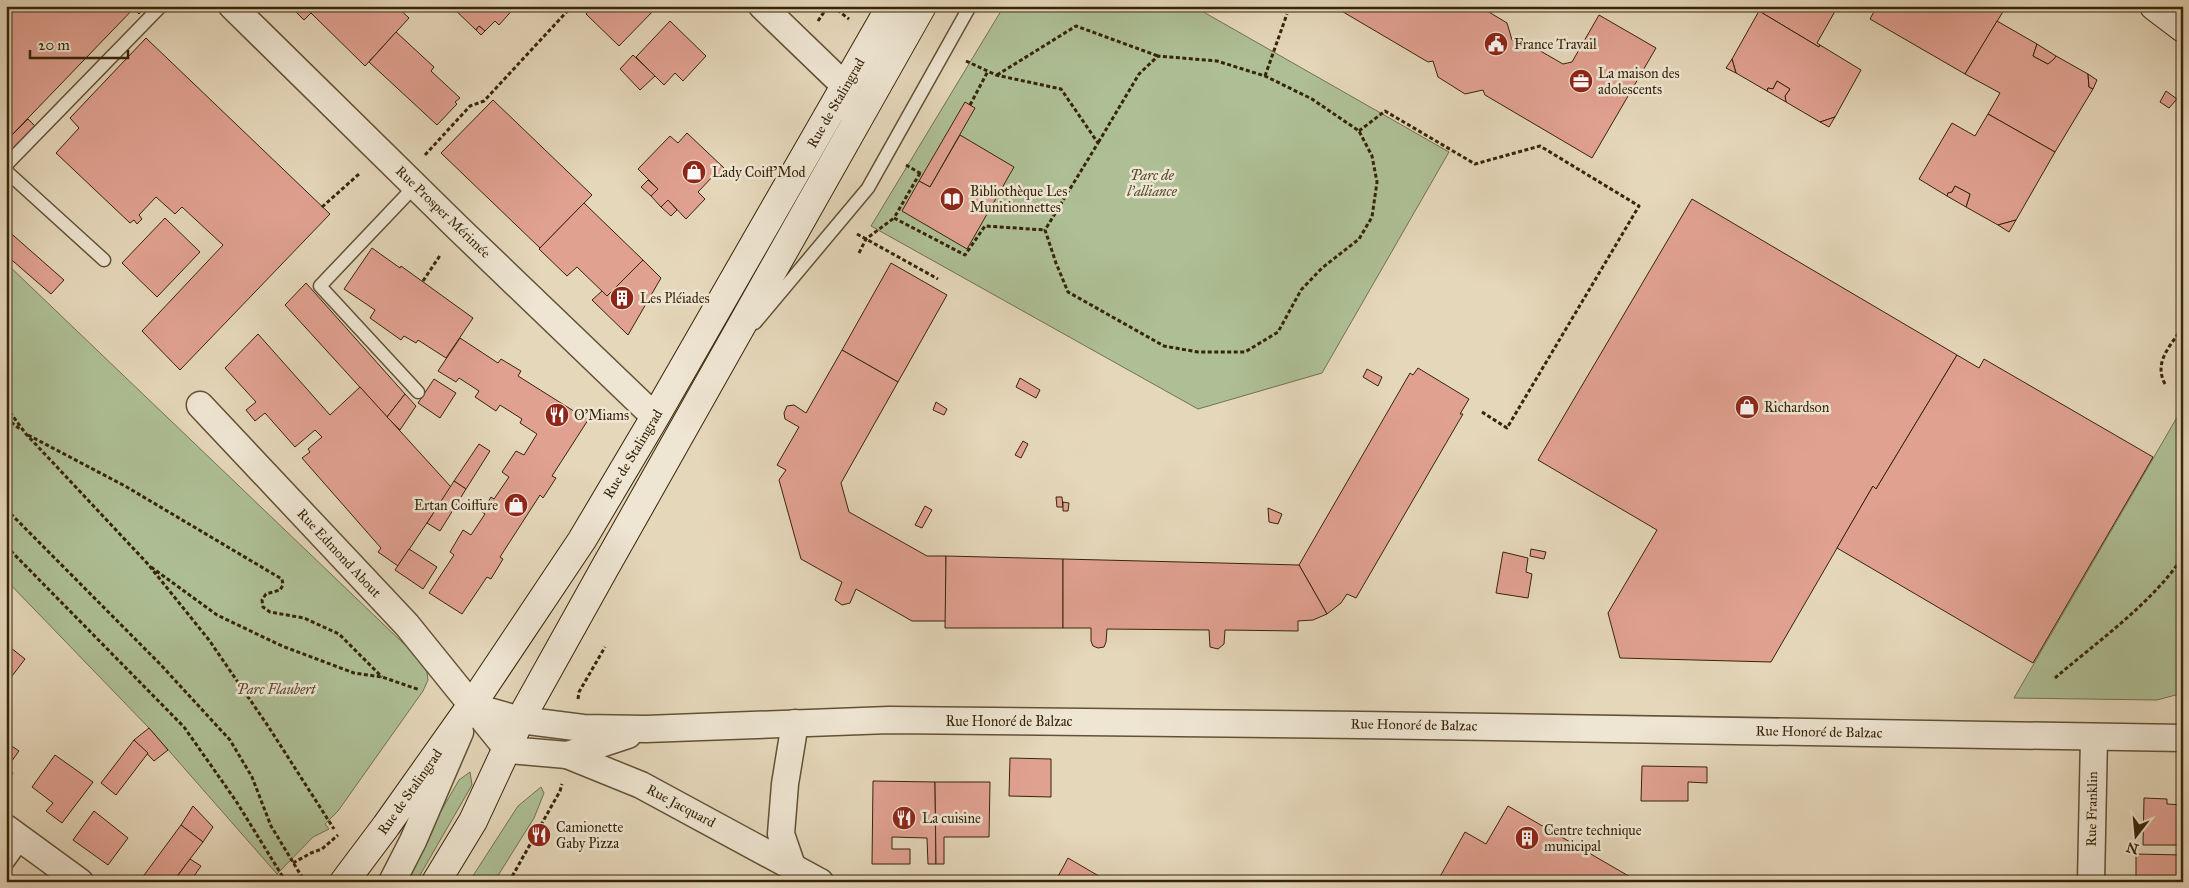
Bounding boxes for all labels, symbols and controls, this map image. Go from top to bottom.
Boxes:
scale bar [30,28,128,60]
public building icon: France Travail [1483,31,1509,57]
text: 20 m [38,36,70,54]
place label: France Travail [1514,36,1597,53]
street label: Rue de Stalingrad [803,55,869,151]
place label: La maison des adolescents [1598,65,1680,98]
office icon: La maison des adolescents [1568,68,1594,94]
shop icon: Lady Coiff'Mod [681,159,707,185]
street label: Rue Prosper Mérimée [392,162,494,262]
place label: Lady Coiff'Mod [712,164,806,181]
park label: Parc de l'alliance [1126,167,1178,200]
place label: Bibliothèque Les Munitionnettes [970,183,1067,216]
library icon: Bibliothèque Les Munitionnettes [939,186,965,212]
building icon: Les Pléiades [609,285,635,311]
place label: Les Pléiades [640,290,710,307]
shop icon: Richardson [1734,394,1760,420]
place label: Richardson [1764,399,1830,416]
restaurant icon: O’Miams [544,402,570,428]
street label: Rue de Stalingrad [600,406,666,502]
place label: O’Miams [574,407,629,424]
shop icon: Ertan Coiffure [503,492,529,518]
place label: Ertan Coiffure [414,497,498,514]
street label: Rue Edmond About [293,505,385,601]
park label: Parc Flaubert [237,681,317,698]
street label: Rue Honoré de Balzac [946,713,1073,730]
street label: Rue Honoré de Balzac [1350,715,1478,735]
street label: Rue Honoré de Balzac [1755,722,1883,742]
street label: Rue de Stalingrad [374,746,446,838]
street label: Rue Franklin [2083,771,2101,847]
street label: Rue Jacquard [643,781,718,832]
restaurant icon: La cuisine [891,805,917,831]
place label: La cuisine [922,810,981,827]
north arrow [2112,810,2162,860]
place label: Camionette Gaby Pizza [556,819,623,852]
restaurant icon: Camionette Gaby Pizza [526,822,552,848]
place label: Centre technique municipal [1544,822,1642,855]
building icon: Centre technique municipal [1514,825,1540,851]
text: N [2124,838,2141,858]

